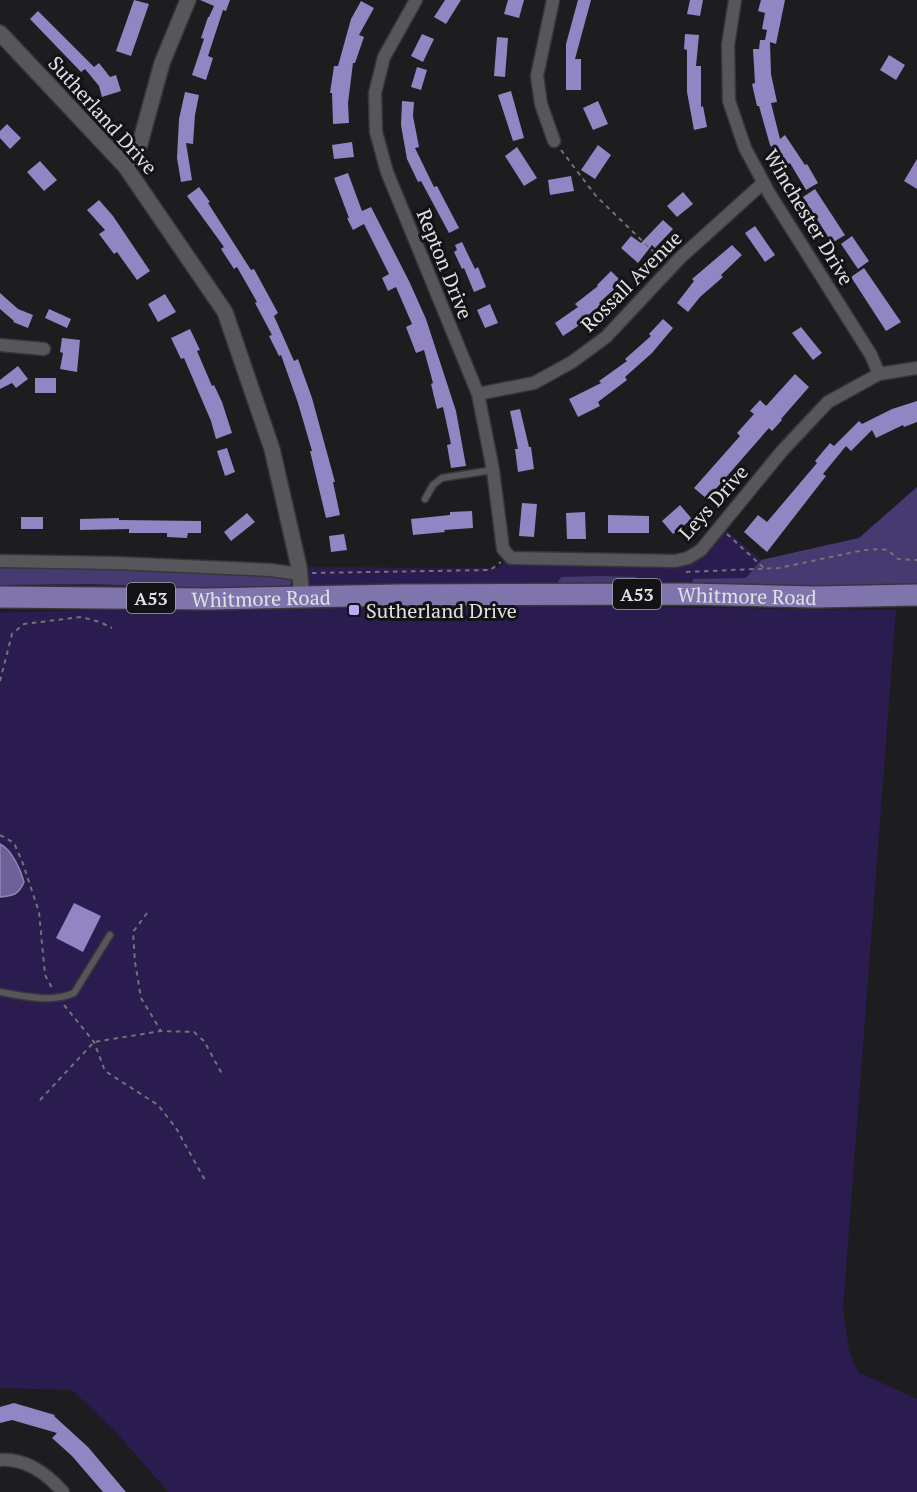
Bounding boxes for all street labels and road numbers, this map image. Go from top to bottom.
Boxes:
street label: Sutherland Drive [43,50,163,180]
street label: Winchester Drive [758,144,860,290]
street label: Repton Drive [411,205,479,323]
street label: Rossall Avenue [574,224,688,338]
street label: Leys Drive [672,459,754,545]
road number: A53 [613,579,661,609]
street label: Whitmore Road [677,580,817,611]
road number: A53 [127,583,175,613]
street label: Whitmore Road [191,583,331,613]

